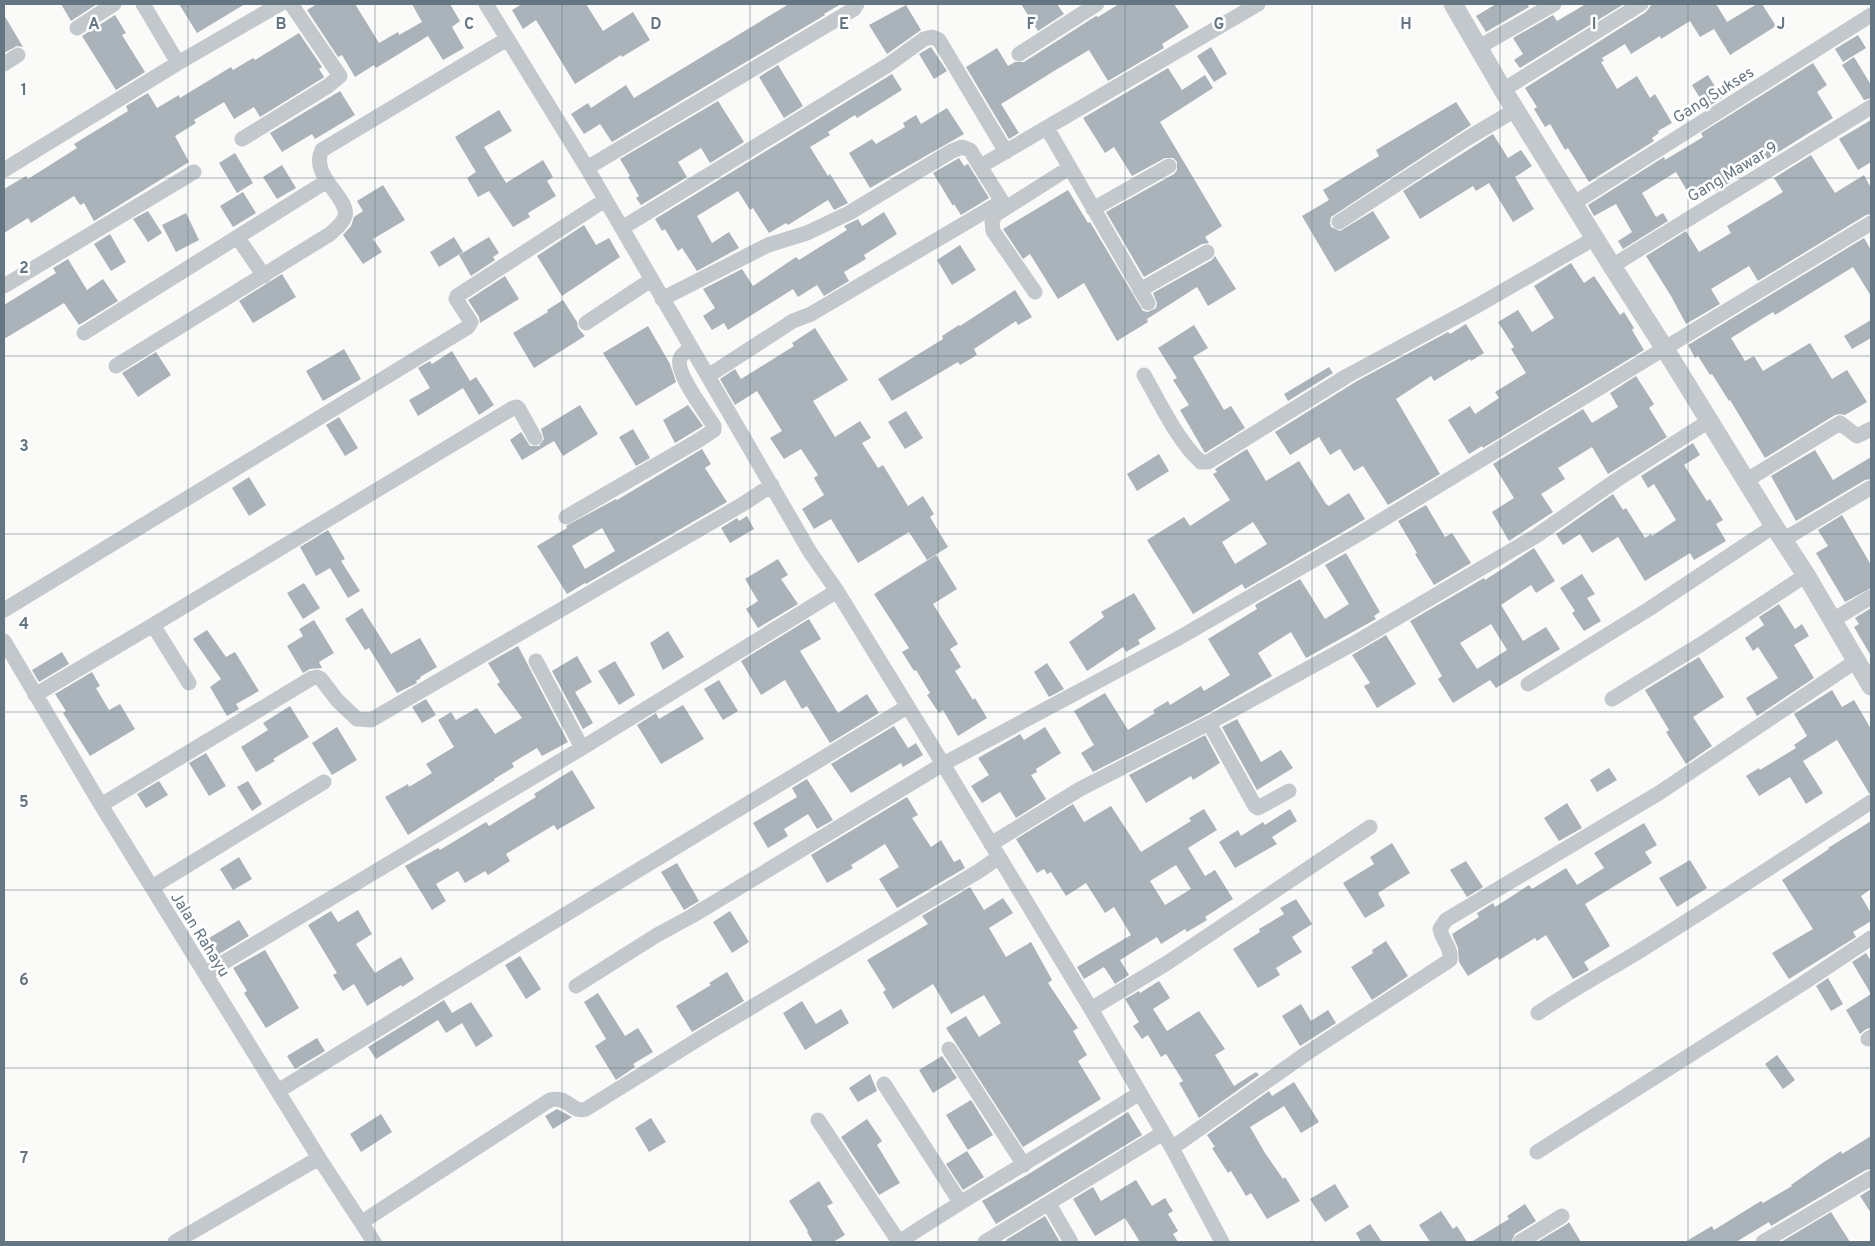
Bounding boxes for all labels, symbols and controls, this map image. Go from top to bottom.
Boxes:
text: A [88,15,100,35]
text: B [275,15,287,35]
text: C [464,15,474,35]
text: D [650,15,662,35]
text: E [839,15,849,35]
text: F [1026,15,1036,35]
text: G [1214,15,1224,35]
text: H [1400,15,1412,35]
text: I [1592,15,1596,35]
text: J [1777,15,1785,35]
street label: Gang Sukses [1670,63,1758,128]
text: 1 [21,81,27,101]
street label: Gang Mawar 9 [1684,138,1782,207]
text: 2 [19,259,29,279]
text: 3 [19,437,29,457]
text: 4 [19,615,29,635]
text: 5 [19,793,29,813]
street label: Jalan Rahayu [165,889,233,981]
text: 6 [19,971,29,991]
text: 7 [20,1149,28,1169]

